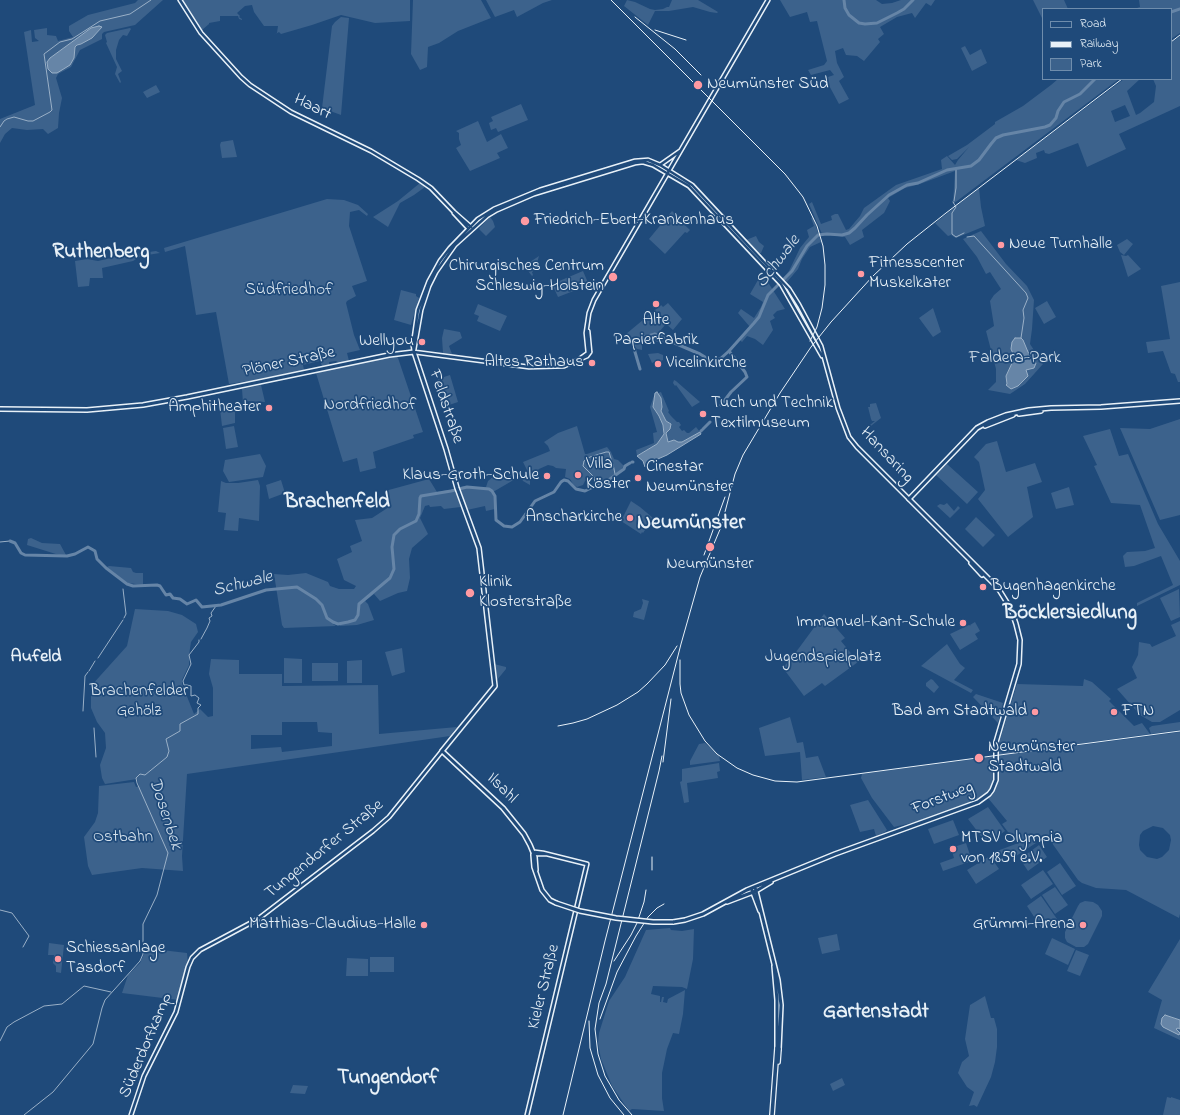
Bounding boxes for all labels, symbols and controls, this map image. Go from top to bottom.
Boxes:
legend [1042,8,1172,80]
text: Road [1080,15,1106,33]
text: Railway [1080,35,1118,53]
text: Park [1080,55,1102,73]
place label: Neumünster Süd [707,75,829,95]
marker: Neumünster Süd [692,79,704,91]
street label: Haart [290,90,334,126]
place label: Friedrich-Ebert-Krankenhaus [534,211,734,231]
marker: Friedrich-Ebert-Krankenhaus [519,215,531,227]
water label: Schwale [752,231,806,293]
place label: Neue Turnhalle [1009,235,1112,255]
marker: Neue Turnhalle [996,240,1006,250]
district label: Ruthenberg [53,241,149,267]
place label: Fitnesscenter Muskelkater [869,254,964,294]
place label: Chirurgisches Centrum Schleswig-Holstein [449,257,604,297]
marker: Fitnesscenter Muskelkater [856,269,866,279]
marker: Chirurgisches Centrum Schleswig-Holstein [607,271,619,283]
park label: Südfriedhof [245,281,333,301]
marker: Alte Papierfabrik [651,299,661,309]
place label: Alte Papierfabrik [613,311,699,351]
place label: Wellyou [359,332,414,352]
marker: Wellyou [417,337,427,347]
street label: Plöner Straße [241,343,337,383]
park label: Faldera-Park [969,349,1061,369]
place label: Altes Rathaus [485,353,584,373]
place label: Vicelinkirche [666,354,746,374]
marker: Altes Rathaus [587,358,597,368]
marker: Vicelinkirche [653,359,663,369]
street label: Feldstraße [423,368,467,446]
place label: Tuch und Technik Textilmuseum [711,394,833,434]
park label: Nordfriedhof [324,396,416,416]
place label: Amphitheater [168,398,261,418]
marker: Amphitheater [264,403,274,413]
marker: Tuch und Technik Textilmuseum [698,409,708,419]
street label: Hansaring [855,424,917,488]
place label: Villa Köster [586,455,630,495]
place label: Cinestar Neumünster [646,458,733,498]
place label: Klaus-Groth-Schule [402,466,539,486]
marker: Villa Köster [573,470,583,480]
marker: Klaus-Groth-Schule [542,471,552,481]
marker: Cinestar Neumünster [633,473,643,483]
district label: Brachenfeld [284,491,390,517]
place label: Anscharkirche [525,508,622,528]
district label: Neumünster [637,512,745,538]
marker: Anscharkirche [625,513,635,523]
marker: Neumünster [704,541,716,553]
place label: Neumünster [666,555,754,575]
water label: Schwale [211,567,275,603]
place label: Klinik Klosterstraße [479,573,572,613]
place label: Bugenhagenkirche [991,577,1116,597]
marker: Bugenhagenkirche [978,582,988,592]
marker: Klinik Klosterstraße [464,587,476,599]
district label: Böcklersiedlung [1003,602,1137,628]
place label: Immanuel-Kant-Schule [796,613,955,633]
marker: Immanuel-Kant-Schule [958,618,968,628]
district label: Aufeld [11,647,61,669]
park label: Jugendspielplatz [765,648,881,668]
park label: Brachenfelder Gehölz [90,682,188,722]
place label: Bad am Stadtwald [892,702,1027,722]
place label: FTN [1122,702,1154,722]
marker: Bad am Stadtwald [1030,707,1040,717]
marker: FTN [1109,707,1119,717]
place label: Neumünster Stadtwald [988,738,1075,778]
marker: Neumünster Stadtwald [973,752,985,764]
street label: Ilsahl [481,769,521,809]
water label: Dosenbek [142,775,186,853]
street label: Forstweg [909,778,977,820]
street label: Tungendorfer Straße [262,796,388,904]
park label: Ostbahn [93,828,153,848]
place label: MTSV Olympia von 1859 e.V. [961,829,1062,869]
marker: MTSV Olympia von 1859 e.V. [948,844,958,854]
place label: Matthias-Claudius-Halle [249,915,416,935]
place label: Grümmi-Arena [973,915,1075,935]
marker: Matthias-Claudius-Halle [419,920,429,930]
marker: Grümmi-Arena [1078,920,1088,930]
place label: Schiessanlage Tasdorf [66,939,165,979]
street label: Kieler Straße [525,943,565,1031]
marker: Schiessanlage Tasdorf [53,954,63,964]
street label: Süderdorfkamp [116,990,178,1102]
district label: Gartenstadt [823,1001,929,1027]
district label: Tungendorf [337,1067,439,1093]

